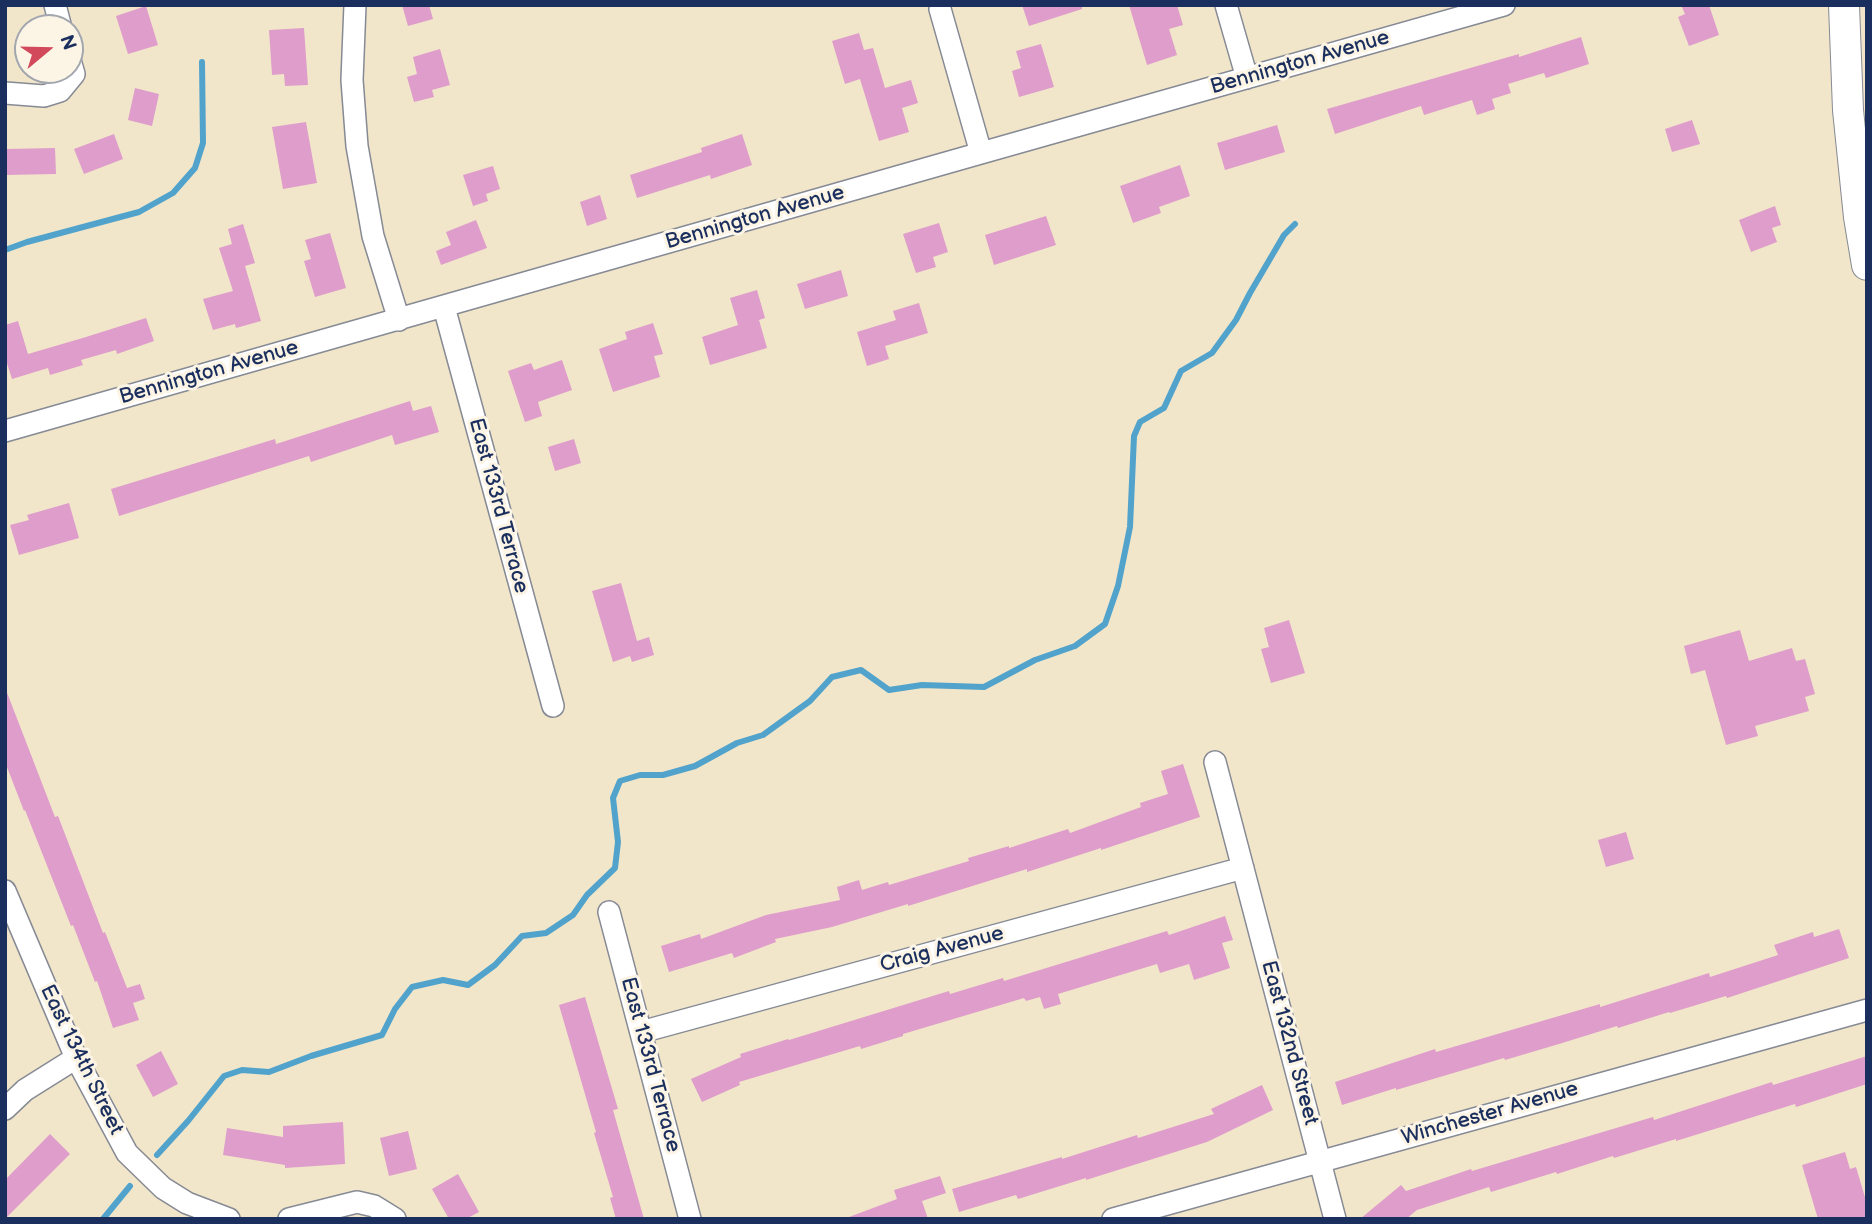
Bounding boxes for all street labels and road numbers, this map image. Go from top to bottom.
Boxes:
street label: Bennington Avenue [1208,25,1392,101]
street label: Bennington Avenue [663,180,847,256]
street label: Bennington Avenue [117,335,301,411]
street label: East 133rd Terrace [463,416,533,596]
street label: Craig Avenue [877,921,1007,979]
street label: East 132nd Street [1255,958,1323,1128]
street label: East 133rd Terrace [615,975,685,1155]
street label: East 134th Street [34,981,128,1139]
street label: Winchester Avenue [1399,1077,1581,1151]

